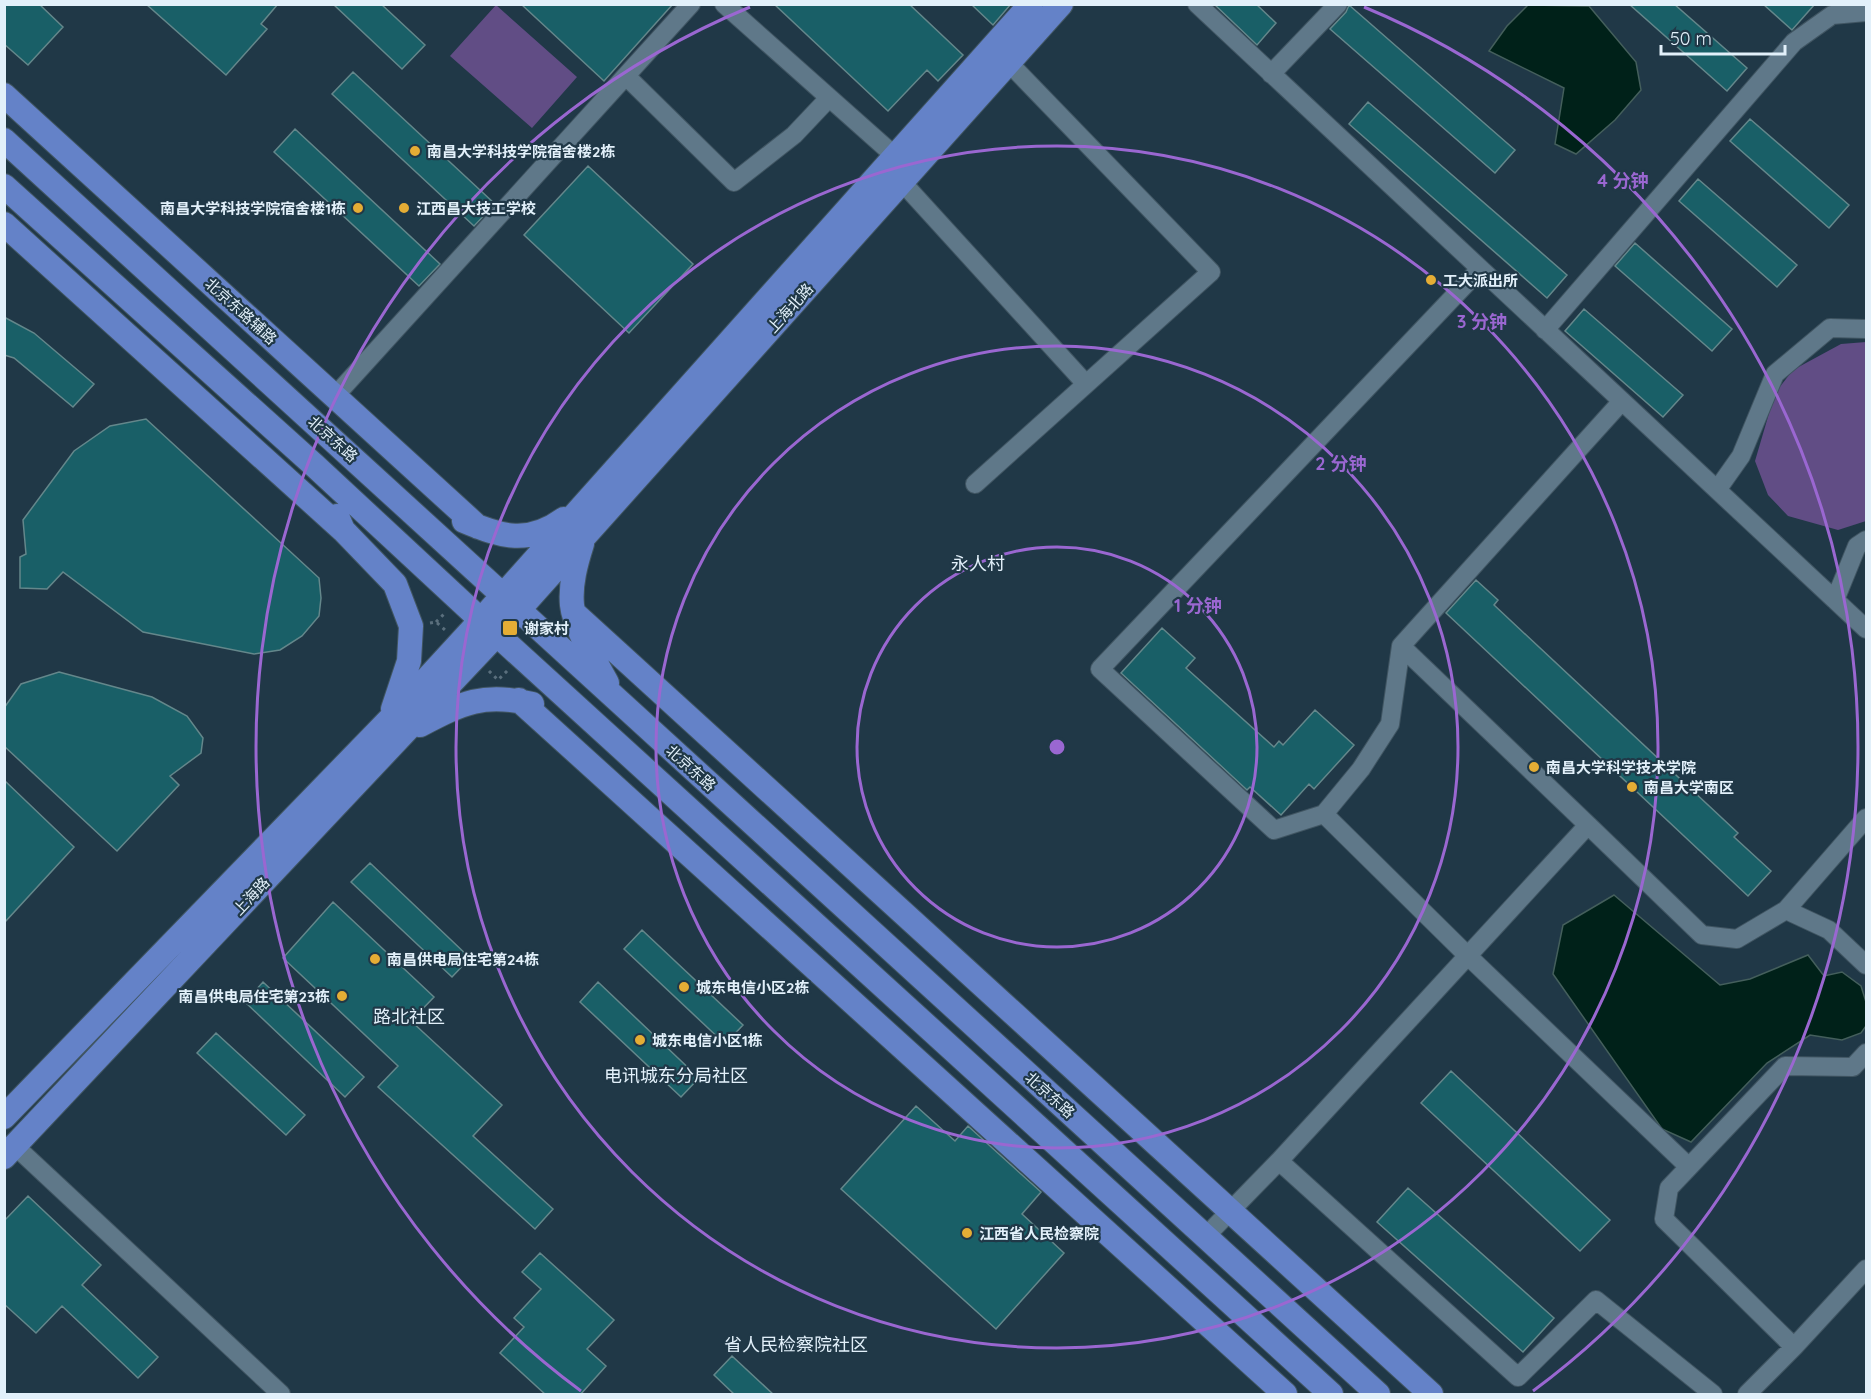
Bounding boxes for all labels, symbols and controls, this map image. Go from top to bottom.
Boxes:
scale bar [1661,18,1786,56]
text: 50 m [1670,27,1712,50]
place label: 南昌大学科技学院宿舍楼2栋 [427,142,616,161]
marker: 南昌大学科技学院宿舍楼2栋 [408,144,422,158]
text: 4 分钟 [1597,169,1649,192]
place label: 南昌大学科技学院宿舍楼1栋 [160,199,346,218]
place label: 江西昌大技工学校 [416,199,536,218]
marker: 南昌大学科技学院宿舍楼1栋 [351,201,365,215]
marker: 江西昌大技工学校 [397,201,411,215]
place label: 工大派出所 [1443,271,1518,290]
marker: 工大派出所 [1424,273,1438,287]
street label: 北京东路辅路 [201,274,281,348]
street label: 上海北路 [763,279,817,337]
text: 3 分钟 [1457,310,1507,333]
street label: 北京东路 [304,412,362,466]
text: 2 分钟 [1315,452,1367,475]
district label: 永人村 [951,552,1005,575]
text: 1 分钟 [1174,594,1222,617]
marker: 谢家村 [501,619,519,637]
place label: 谢家村 [524,619,569,638]
centre of rings [1047,737,1067,757]
street label: 北京东路 [662,741,720,795]
place label: 南昌大学科学技术学院 [1546,758,1696,777]
marker: 南昌大学科学技术学院 [1527,760,1541,774]
place label: 南昌大学南区 [1644,778,1734,797]
marker: 南昌大学南区 [1625,780,1639,794]
street label: 上海路 [229,873,273,919]
place label: 南昌供电局住宅第24栋 [387,950,539,969]
marker: 南昌供电局住宅第24栋 [368,952,382,966]
place label: 城东电信小区2栋 [696,978,810,997]
marker: 城东电信小区2栋 [677,980,691,994]
place label: 南昌供电局住宅第23栋 [178,987,330,1006]
marker: 南昌供电局住宅第23栋 [335,989,349,1003]
district label: 路北社区 [373,1005,445,1028]
place label: 城东电信小区1栋 [652,1031,763,1050]
marker: 城东电信小区1栋 [633,1033,647,1047]
district label: 电讯城东分局社区 [604,1064,748,1087]
street label: 北京东路 [1021,1068,1079,1122]
place label: 江西省人民检察院 [979,1224,1099,1243]
marker: 江西省人民检察院 [960,1226,974,1240]
district label: 省人民检察院社区 [724,1333,868,1356]

